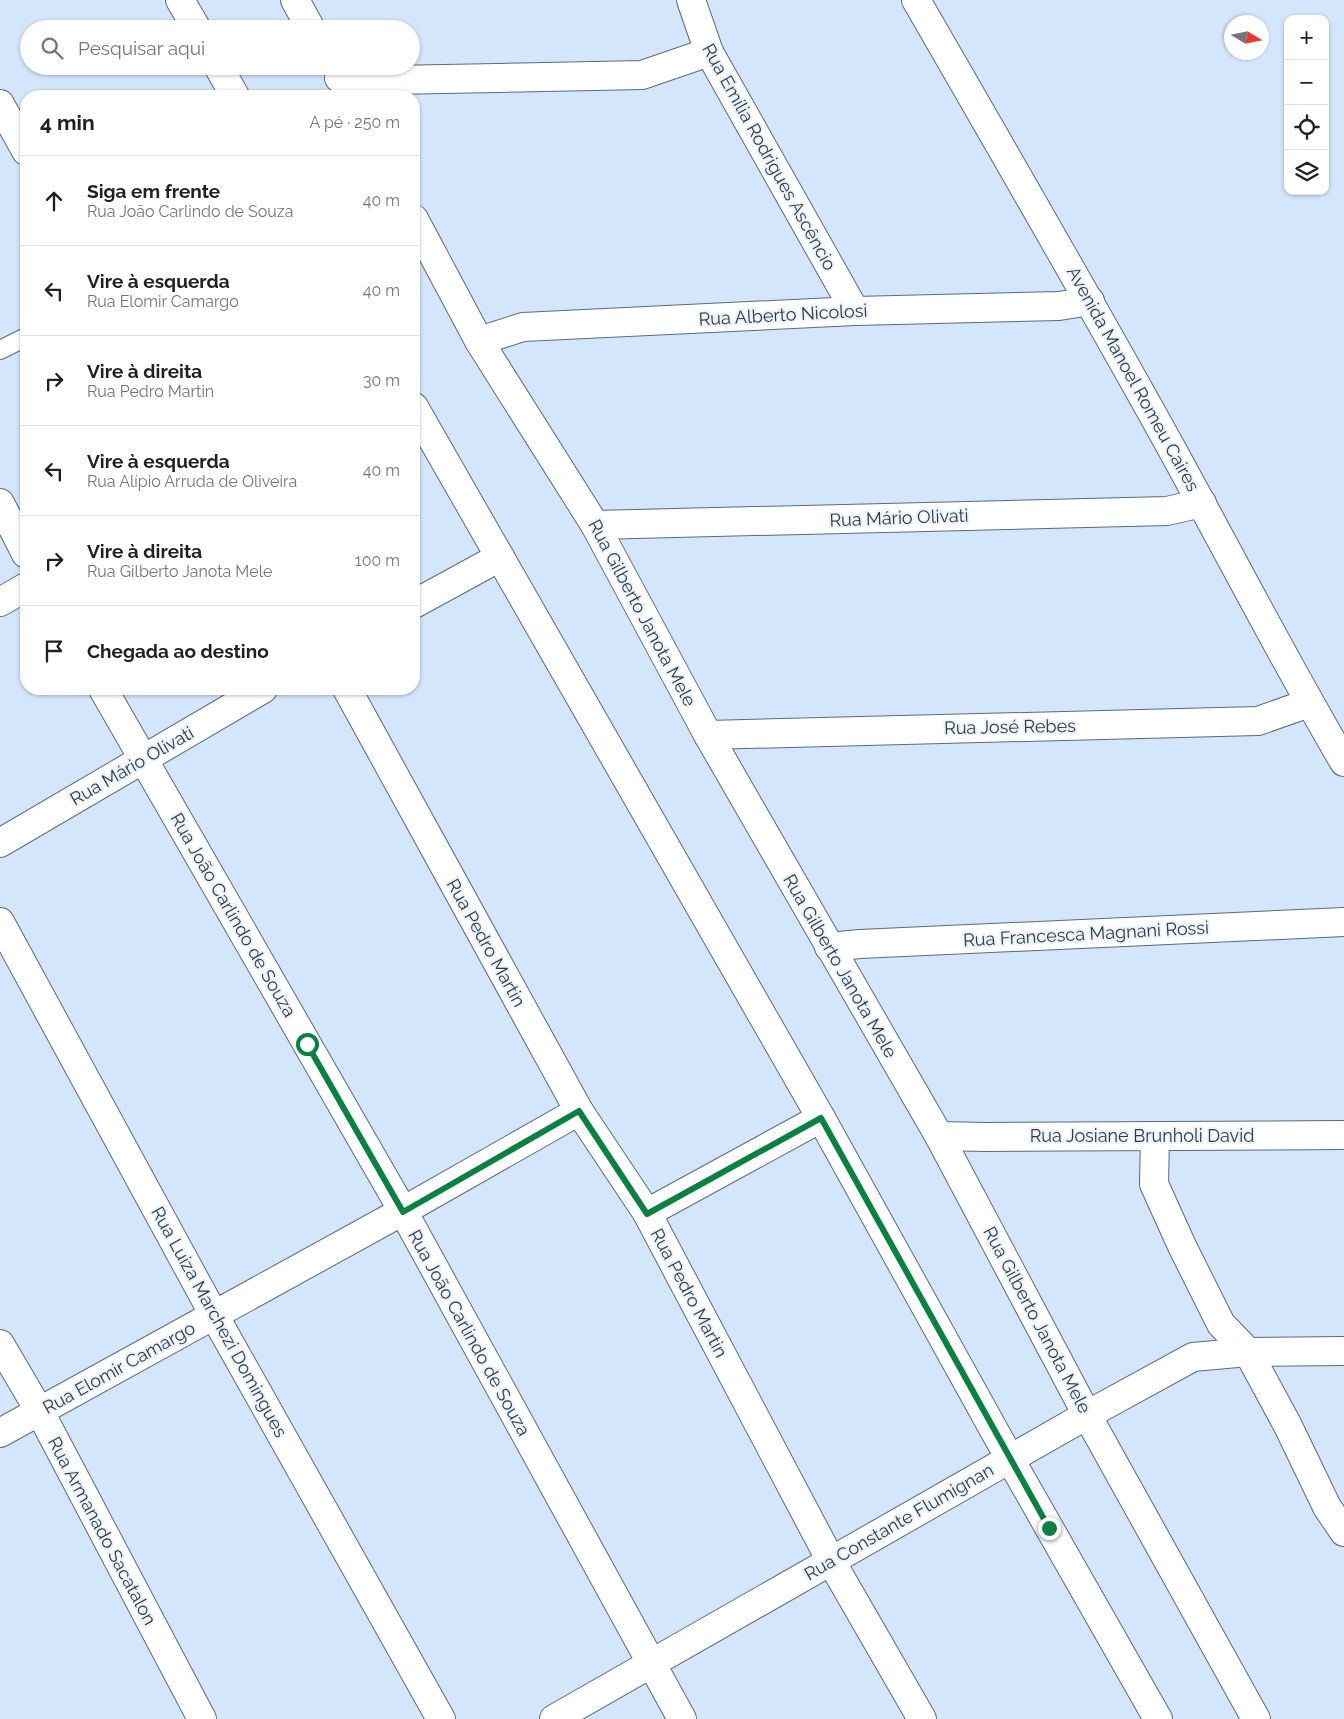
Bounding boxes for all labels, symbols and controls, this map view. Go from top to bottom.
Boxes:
north arrow [1224,15,1269,60]
map controls [1284,15,1329,195]
button: + [1284,15,1329,60]
search box [20,20,420,75]
icon: search [38,34,66,62]
text: Pesquisar aqui [78,37,205,59]
street label: Rua Emília Rodrigues Ascêncio [698,40,841,274]
button: − [1284,60,1329,105]
button: locate [1284,105,1329,150]
text: 4 min [40,110,95,135]
text: A pé · 250 m [310,113,400,132]
button: layers [1284,150,1329,195]
text: Siga em frente [87,180,220,202]
icon: ahead [40,187,68,215]
text: 40 m [363,191,400,210]
text: Rua João Carlindo de Souza [87,202,293,221]
street label: Avenida Manoel Romeu Caires [1063,263,1204,495]
text: Vire à esquerda [87,270,230,292]
icon: left [40,277,68,305]
text: 40 m [363,281,400,300]
text: Rua Elomir Camargo [87,292,239,311]
street label: Rua Alberto Nicolosi [698,300,868,329]
text: Vire à direita [87,360,202,382]
icon: right [40,367,68,395]
text: 30 m [363,371,400,390]
text: Rua Pedro Martin [87,382,214,401]
text: Vire à esquerda [87,450,230,472]
icon: left [40,457,68,485]
text: 40 m [363,461,400,480]
text: Rua Alípio Arruda de Oliveira [87,472,297,491]
street label: Rua Mário Olivati [829,505,969,530]
street label: Rua Gilberto Janota Mele [584,516,701,710]
text: Vire à direita [87,540,202,562]
icon: right [40,547,68,575]
text: 100 m [355,551,400,570]
text: Rua Gilberto Janota Mele [87,562,272,581]
icon: arrive [40,637,68,665]
text: Chegada ao destino [87,640,269,662]
street label: Rua José Rebes [944,715,1076,738]
street label: Rua Mário Olivati [66,722,197,809]
street label: Rua João Carlindo de Souza [166,809,301,1021]
street label: Rua Gilberto Janota Mele [779,870,902,1062]
street label: Rua Pedro Martin [443,875,530,1010]
street label: Rua Francesca Magnani Rossi [963,917,1209,950]
route start [296,1033,319,1056]
street label: Rua Josiane Brunholi David [1030,1125,1254,1146]
street label: Rua Luiza Marchezi Domingues [147,1203,292,1441]
street label: Rua Gilberto Janota Mele [979,1223,1096,1417]
street label: Rua Pedro Martin [647,1225,732,1361]
street label: Rua João Carlindo de Souza [404,1226,535,1439]
street label: Rua Elomir Camargo [39,1317,199,1418]
street label: Rua Armanado Sacatalon [44,1433,161,1628]
street label: Rua Constante Flumignan [800,1459,997,1584]
route end [1038,1517,1061,1540]

